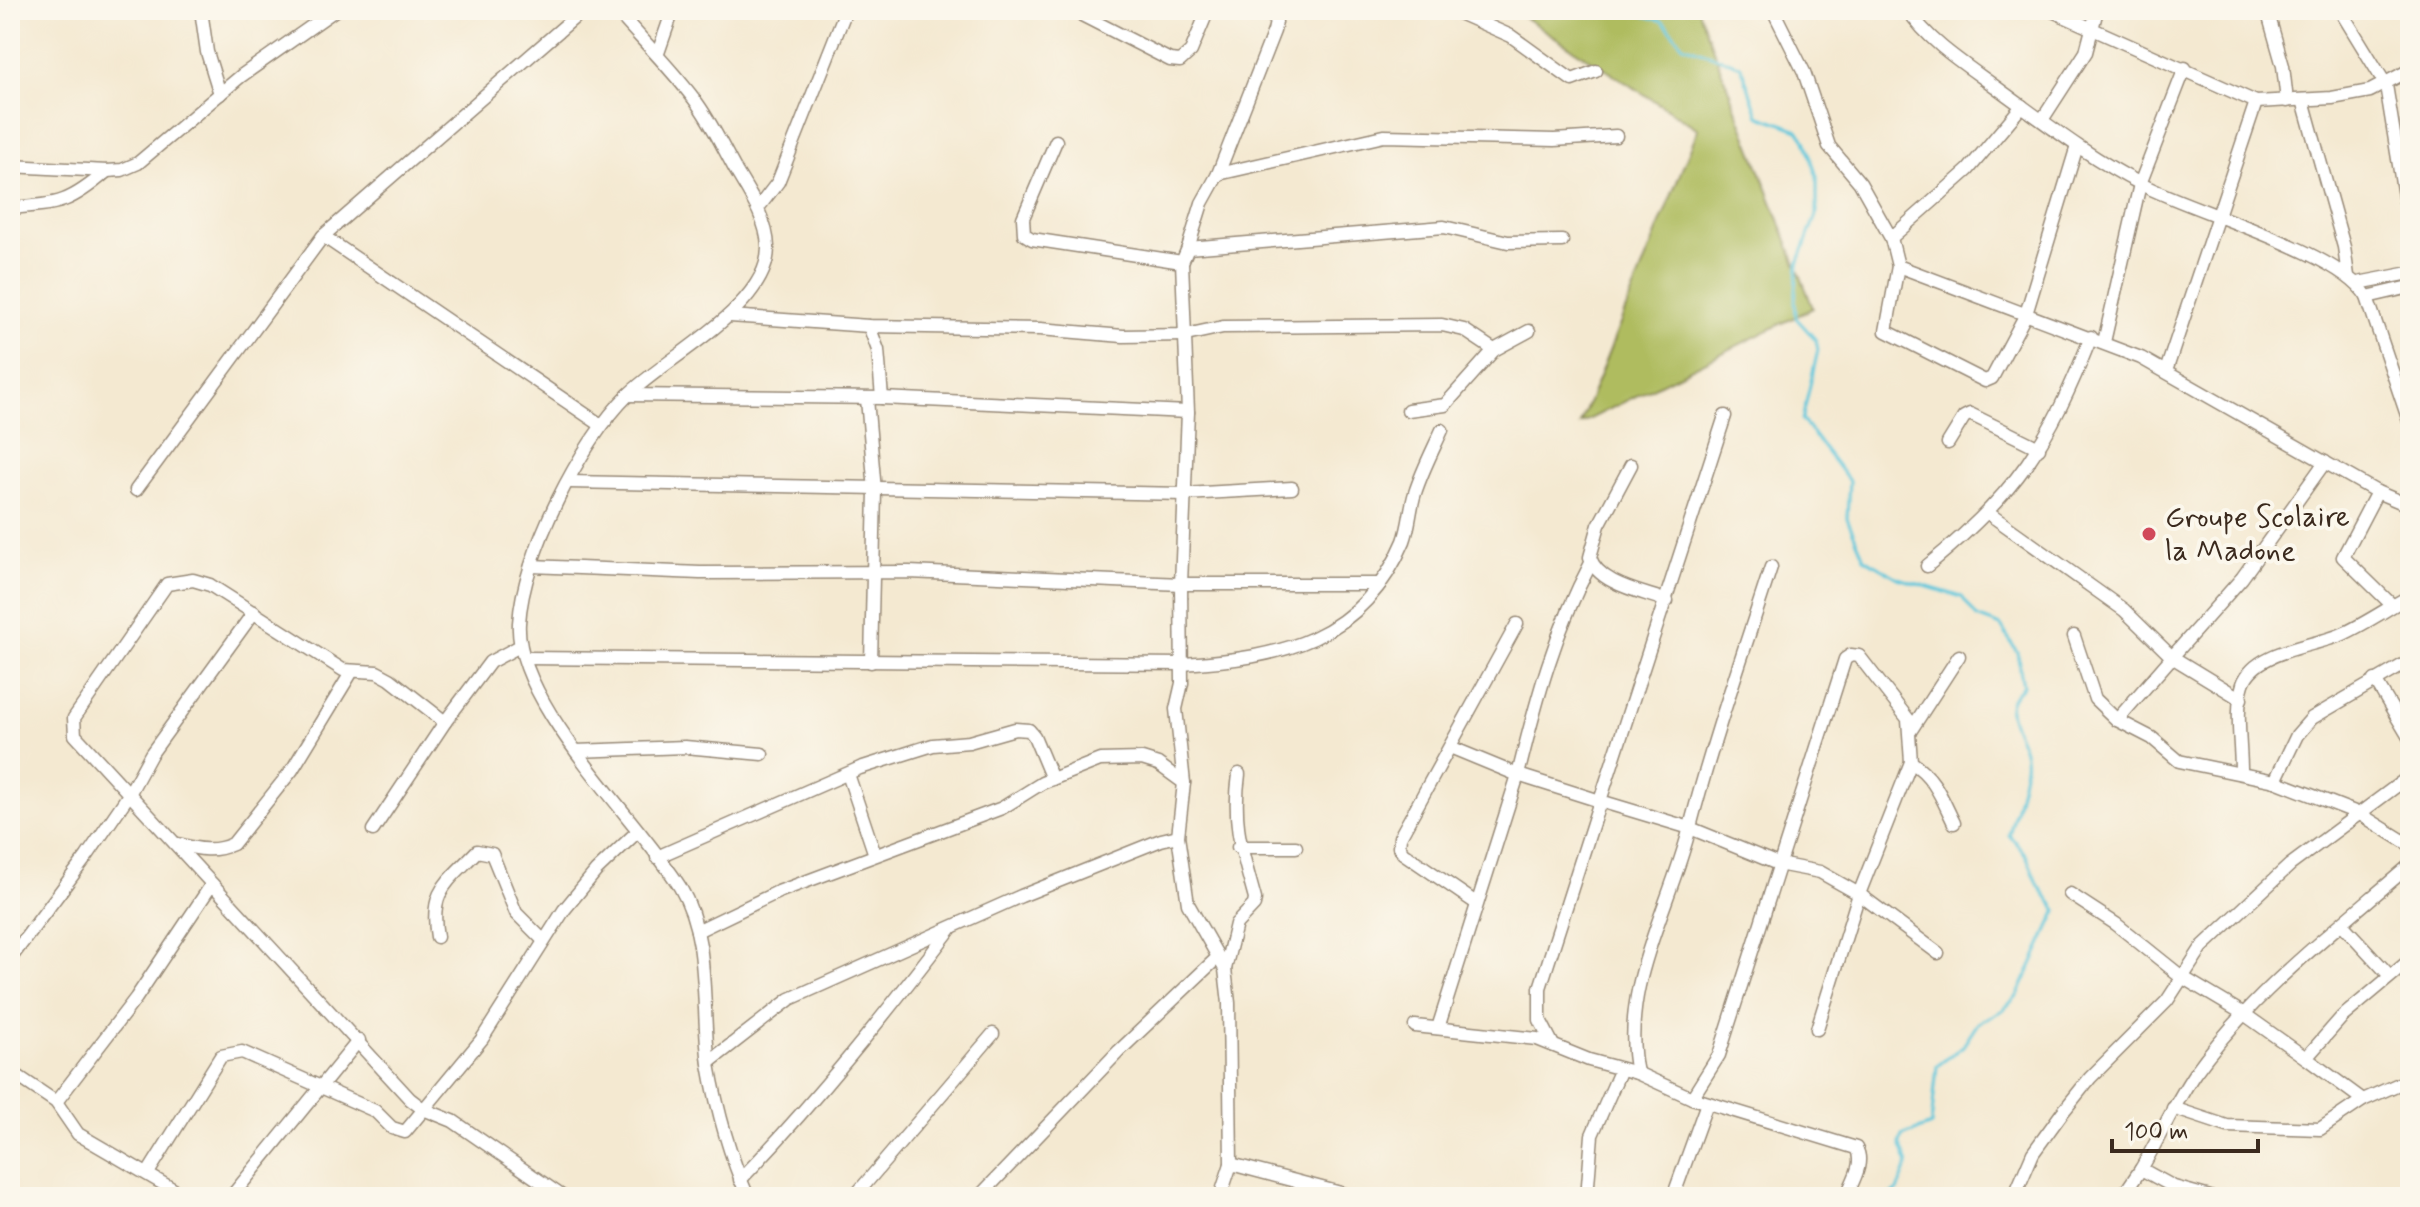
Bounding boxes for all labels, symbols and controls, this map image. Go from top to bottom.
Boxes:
place label: Groupe Scolaire la Madone [2165,498,2350,571]
marker: Groupe Scolaire la Madone [2140,525,2158,543]
scale bar [2112,1103,2258,1153]
text: 100 m [2124,1117,2188,1148]

